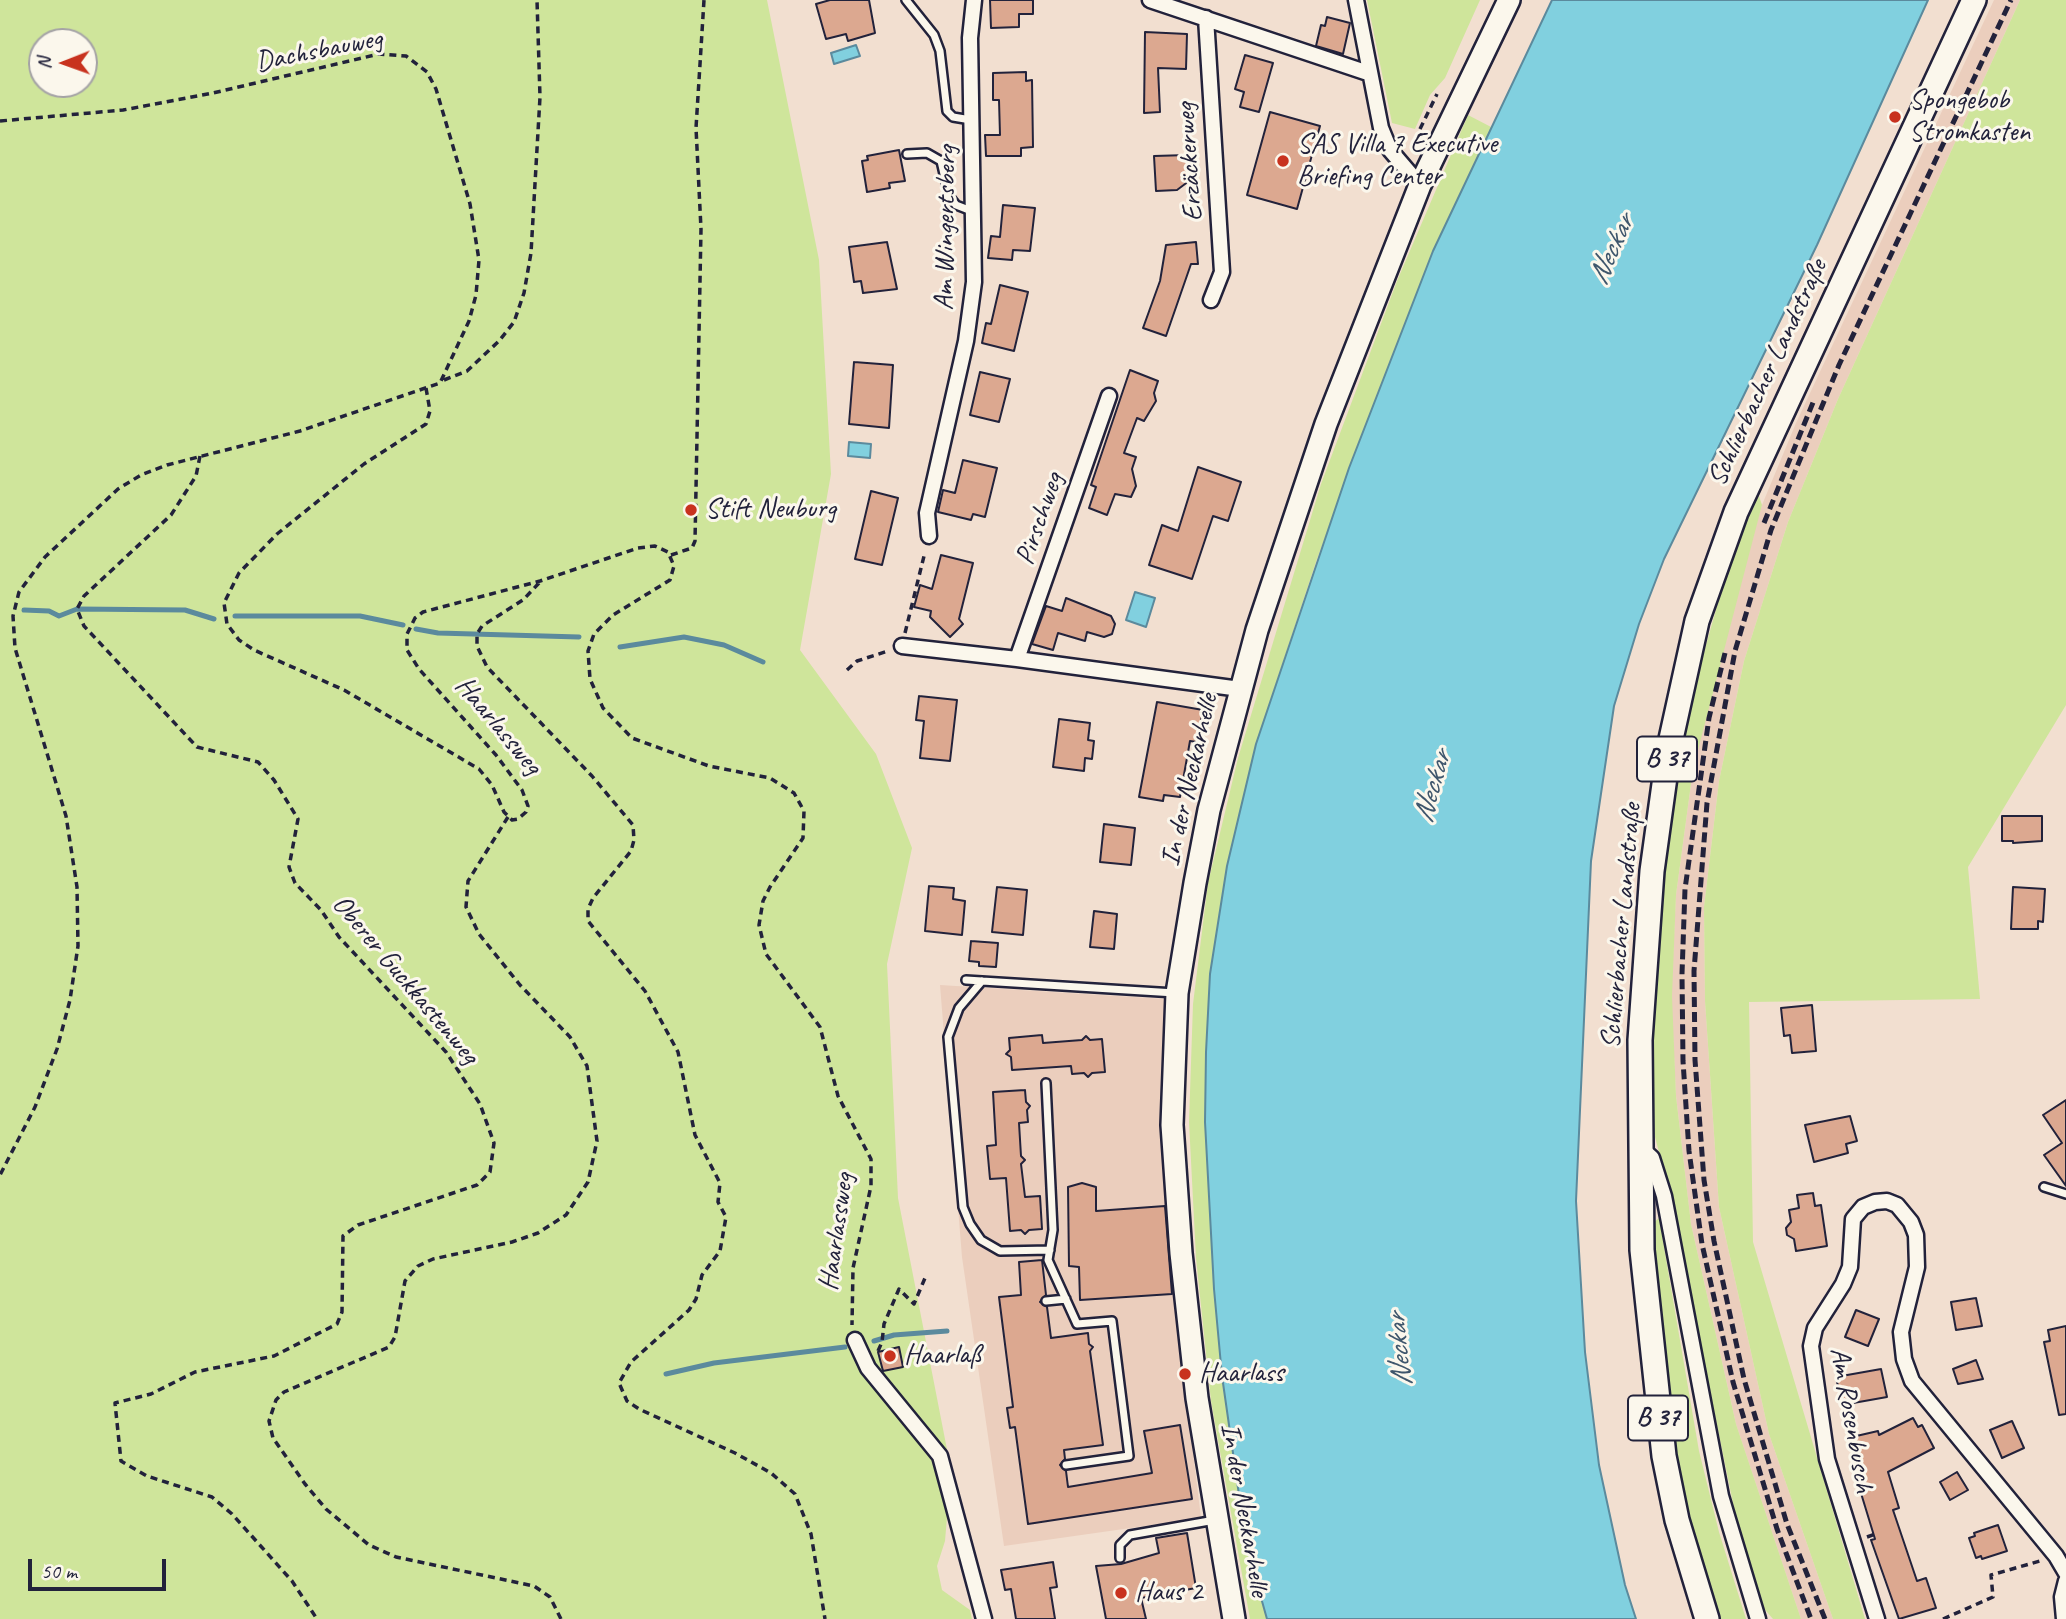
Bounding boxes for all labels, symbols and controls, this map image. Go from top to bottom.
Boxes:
street label: Dachsbauweg [253,22,385,80]
north arrow [28,28,98,98]
text: N [32,57,56,69]
place label: Spongebob Stromkasten [1909,84,2030,150]
street label: Erzäckerweg [1169,102,1211,222]
marker: Spongebob Stromkasten [1887,109,1903,125]
place label: SAS Villa 7 Executive Briefing Center [1297,128,1497,194]
street label: Am Wingertsberg [928,145,964,311]
marker: SAS Villa 7 Executive Briefing Center [1275,153,1291,169]
water label: Neckar [1581,210,1643,290]
street label: Schlierbacher Landstraße [1701,254,1835,492]
street label: Pirschweg [1009,469,1071,569]
place label: Stift Neuburg [705,493,836,527]
marker: Stift Neuburg [683,502,699,518]
street label: Haarlassweg [447,670,549,782]
street label: In der Neckarhelle [1154,691,1226,869]
road number: B 37 [1637,736,1697,782]
water label: Neckar [1406,747,1460,827]
street label: Schlierbacher Landstraße [1595,802,1649,1050]
street label: Oberer Guckkastenweg [324,888,486,1072]
street label: Haarlassweg [812,1171,862,1293]
water label: Neckar [1379,1312,1421,1388]
place label: Haarlaß [904,1339,981,1373]
street label: Am Rosenbusch [1822,1345,1880,1495]
marker: Haarlaß [882,1348,898,1364]
place label: Haarlass [1199,1357,1284,1391]
marker: Haarlass [1177,1366,1193,1382]
road number: B 37 [1628,1396,1688,1441]
street label: In der Neckarhelle [1212,1421,1276,1599]
scale bar [32,1546,170,1590]
text: 50 m [41,1558,77,1584]
place label: Haus 2 [1135,1576,1202,1610]
marker: Haus 2 [1113,1585,1129,1601]

